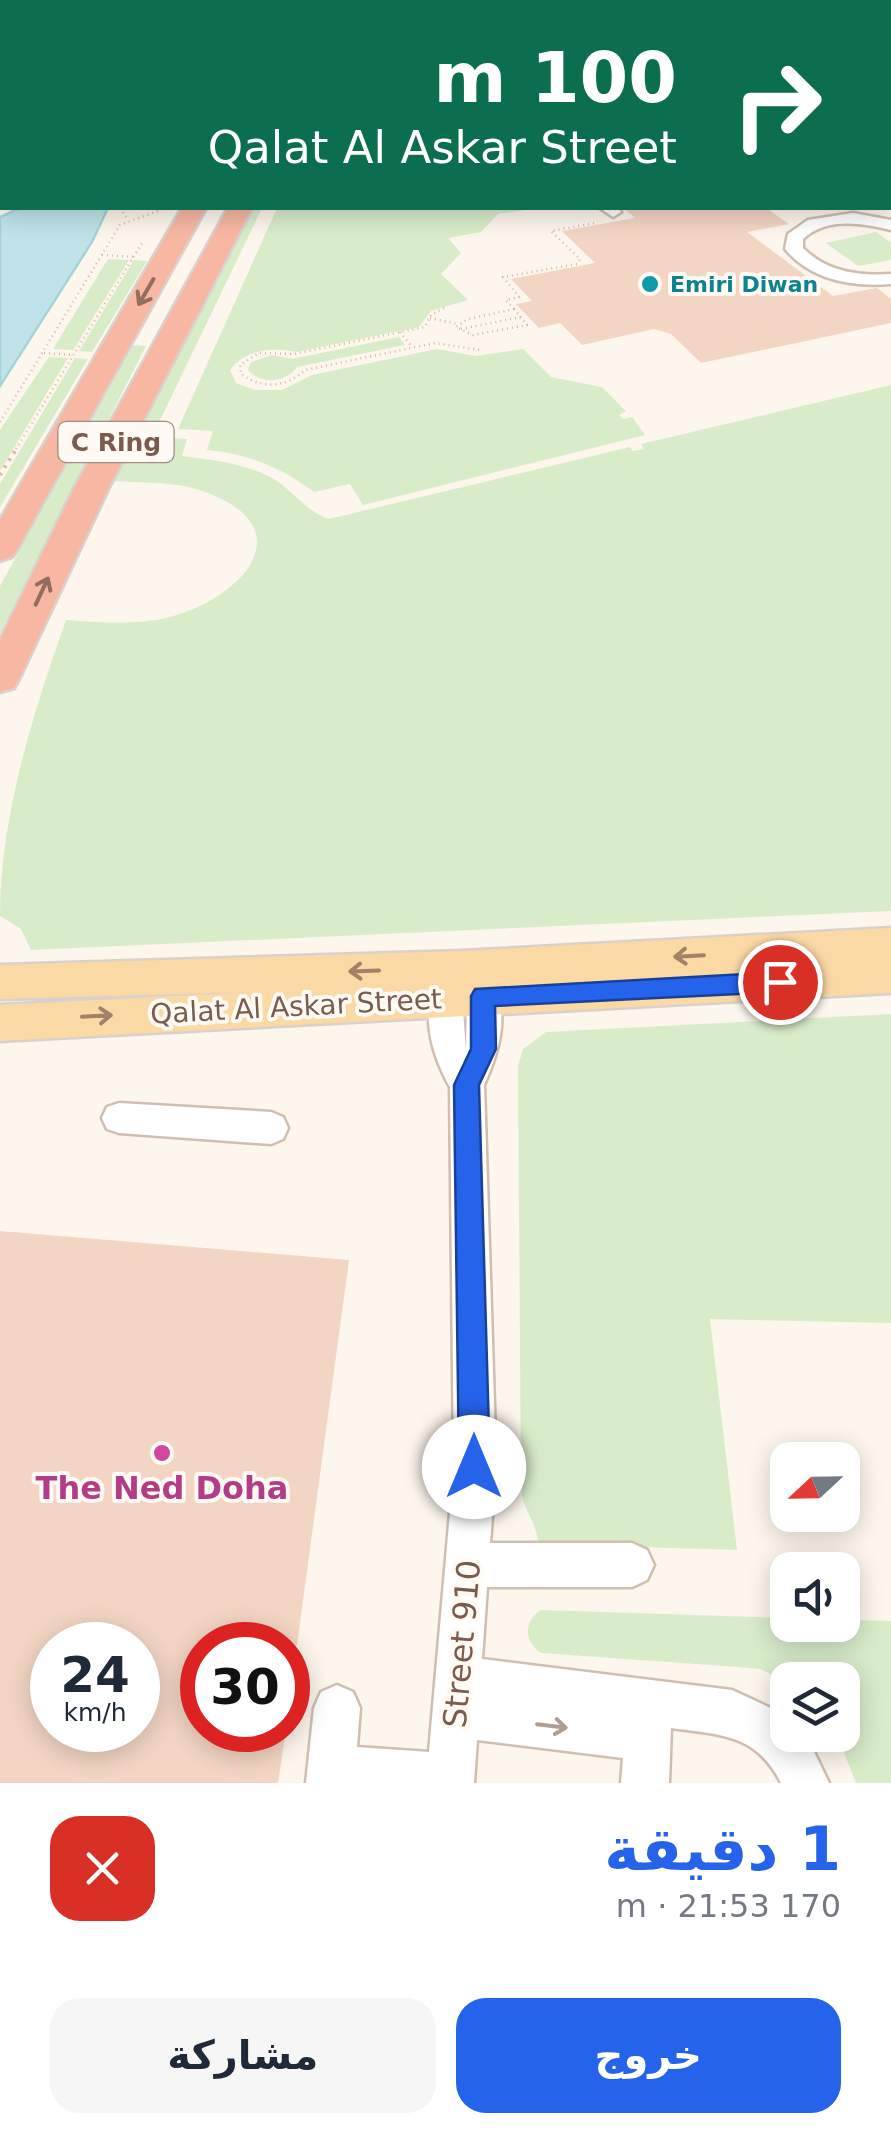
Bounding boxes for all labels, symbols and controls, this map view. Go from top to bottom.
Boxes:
text: 100 m [434,37,677,119]
icon: right [712,40,842,170]
text: Qalat Al Askar Street [208,121,677,174]
place label: Emiri Diwan [670,272,818,297]
marker: Emiri Diwan [639,273,661,295]
one-way arrow [136,278,156,306]
road number: C Ring [58,422,174,462]
one-way arrow [33,577,52,607]
pin [738,940,823,1025]
one-way arrow [673,947,705,966]
icon: arrive [753,955,808,1010]
one-way arrow [349,962,381,981]
street label: Qalat Al Askar Street [149,982,443,1031]
one-way arrow [81,1006,113,1025]
position arrow [422,1415,526,1519]
marker: The Ned Doha [151,1442,173,1464]
north arrow [770,1442,860,1532]
map controls [770,1442,860,1752]
place label: The Ned Doha [36,1469,288,1507]
button: sound [770,1552,860,1642]
street label: Street 910 [436,1558,488,1730]
speed limit sign: 30 [180,1622,310,1752]
text: 24 [60,1646,130,1704]
button: layers [770,1662,860,1752]
text: km/h [63,1698,127,1727]
one-way arrow [535,1717,568,1736]
text: 1 دقيقة [604,1814,841,1884]
button: close [50,1816,155,1921]
text: 170 m · 21:53 [616,1887,841,1925]
button: مشاركة [50,1998,436,2113]
button: خروج [456,1998,841,2113]

